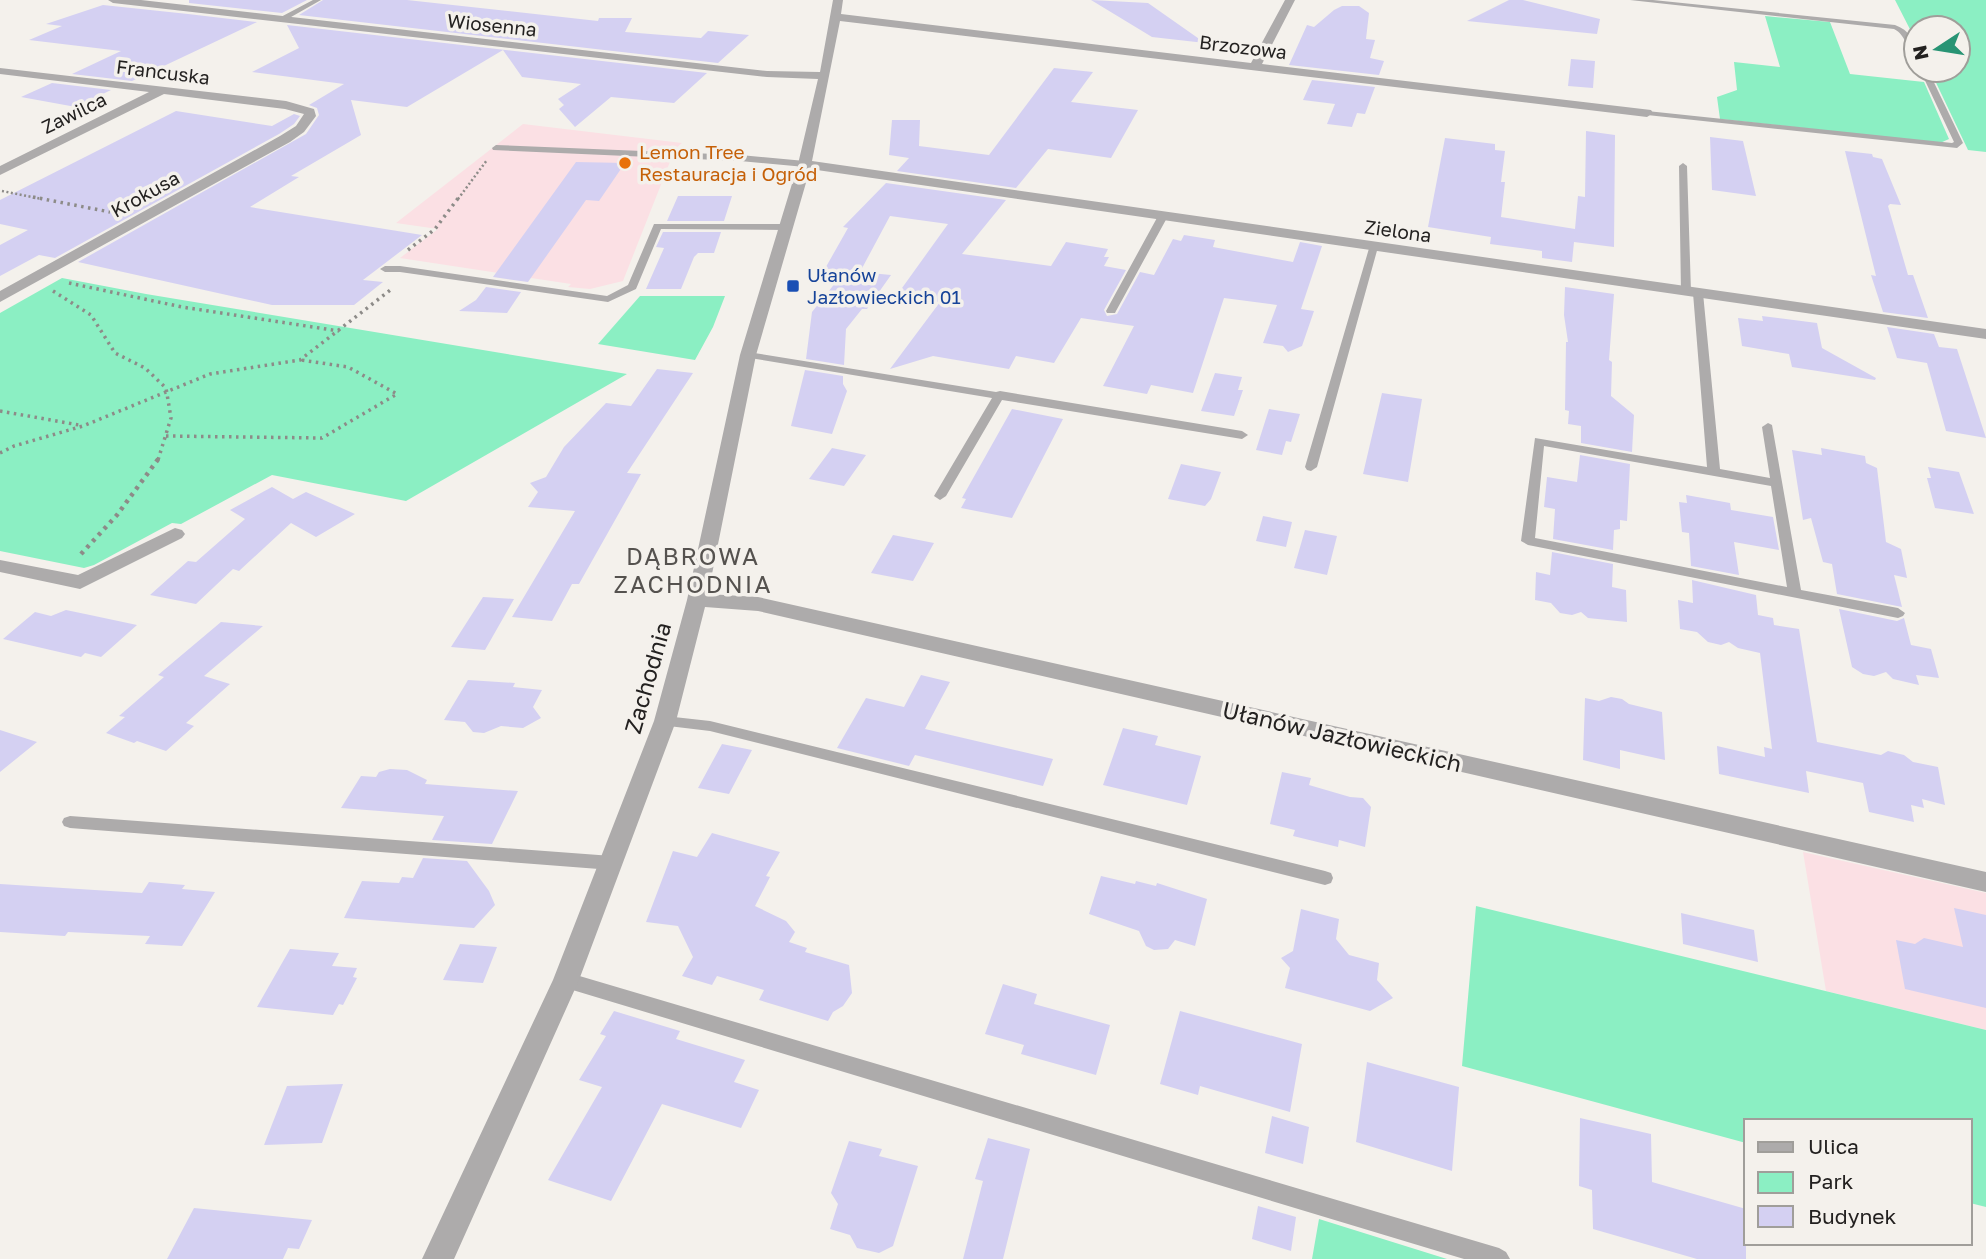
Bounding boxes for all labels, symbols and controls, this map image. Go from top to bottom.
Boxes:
street label: Wiosenna [446,8,538,41]
north arrow [1902,14,1972,84]
street label: Brzozowa [1198,30,1288,63]
text: N [1907,43,1933,62]
street label: Francuska [115,54,211,89]
street label: Zawilca [38,87,110,138]
place label: Lemon Tree Restauracja i Ogród [639,140,817,185]
marker: Lemon Tree Restauracja i Ogród [617,155,633,171]
street label: Krokusa [106,165,183,222]
street label: Zielona [1363,214,1433,247]
place label: Ułanów Jazłowieckich 01 [807,263,961,308]
marker: Ułanów Jazłowieckich 01 [785,278,801,294]
district label: DĄBROWA ZACHODNIA [614,541,772,598]
street label: Zachodnia [618,619,676,737]
street label: Ułanów Jazłowieckich [1220,695,1465,777]
legend [1744,1119,1972,1245]
text: Ulica [1808,1133,1859,1159]
text: Park [1808,1168,1854,1194]
text: Budynek [1808,1203,1897,1229]

